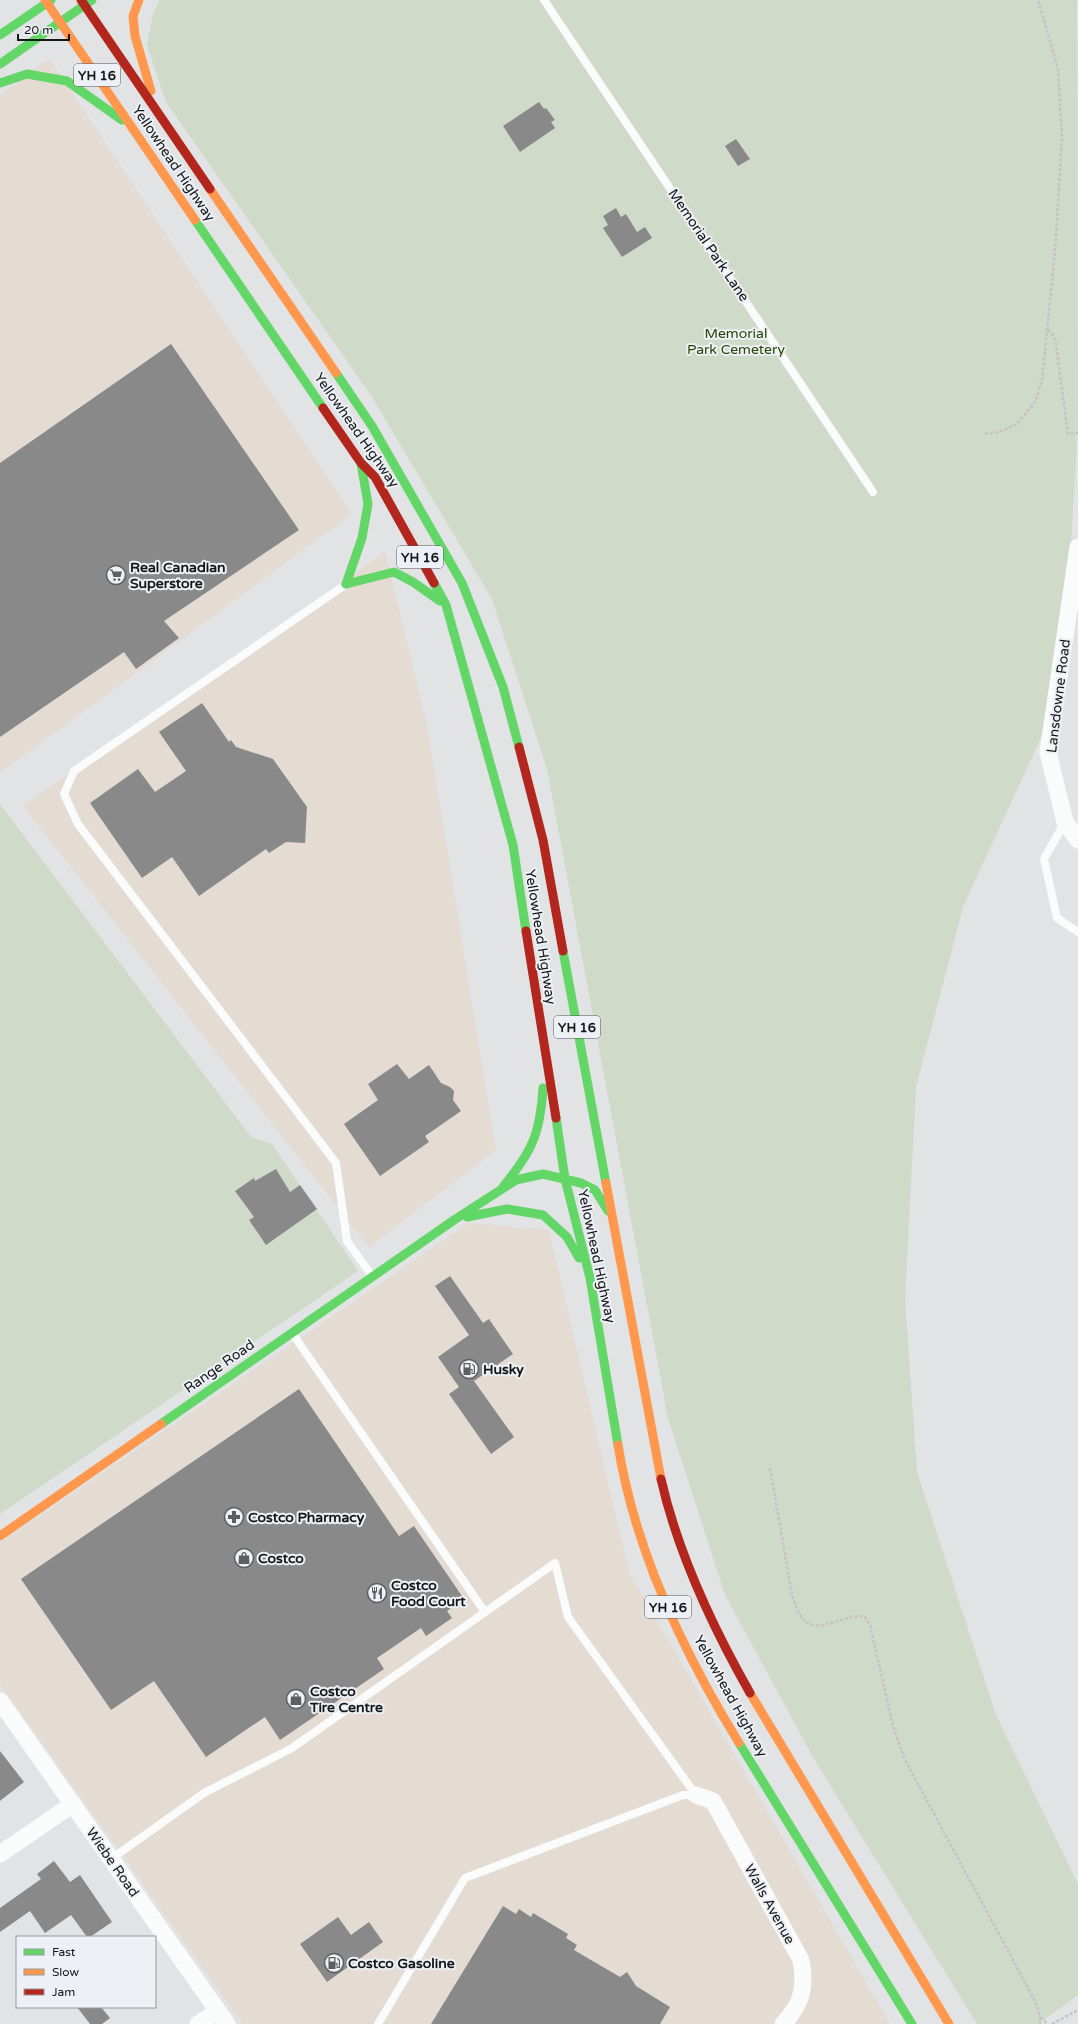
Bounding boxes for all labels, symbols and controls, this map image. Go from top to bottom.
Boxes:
scale bar [18,16,69,42]
text: 20 m [24,23,53,37]
road number: YH 16 [74,64,120,86]
street label: Yellowhead Highway [128,102,219,225]
street label: Memorial Park Lane [665,186,753,305]
park label: Memorial Park Cemetery [687,325,785,358]
street label: Yellowhead Highway [310,370,403,491]
road number: YH 16 [397,546,443,568]
place label: Real Canadian Superstore [130,559,226,592]
supermarket icon: Real Canadian Superstore [105,564,127,586]
street label: Lansdowne Road [1043,638,1074,754]
street label: Yellowhead Highway [521,868,560,1006]
road number: YH 16 [554,1016,600,1038]
street label: Yellowhead Highway [574,1188,619,1325]
street label: Range Road [181,1336,258,1397]
fuel station icon: Husky [458,1358,480,1380]
place label: Husky [483,1361,524,1378]
pharmacy icon: Costco Pharmacy [223,1506,245,1528]
place label: Costco Pharmacy [248,1509,365,1526]
shop icon: Costco [233,1547,255,1569]
place label: Costco [258,1550,304,1567]
place label: Costco Food Court [391,1577,466,1610]
restaurant icon: Costco Food Court [366,1582,388,1604]
road number: YH 16 [645,1596,691,1618]
street label: Yellowhead Highway [690,1632,771,1760]
place label: Costco Tire Centre [309,1683,383,1716]
shop icon: Costco Tire Centre [285,1688,307,1710]
street label: Wiebe Road [82,1824,143,1900]
street label: Walls Avenue [741,1861,799,1947]
legend [16,1936,156,2008]
text: Fast [52,1945,76,1959]
fuel station icon: Costco Gasoline [323,1952,345,1974]
place label: Costco Gasoline [348,1955,455,1972]
text: Slow [52,1965,79,1979]
text: Jam [52,1985,75,1999]

